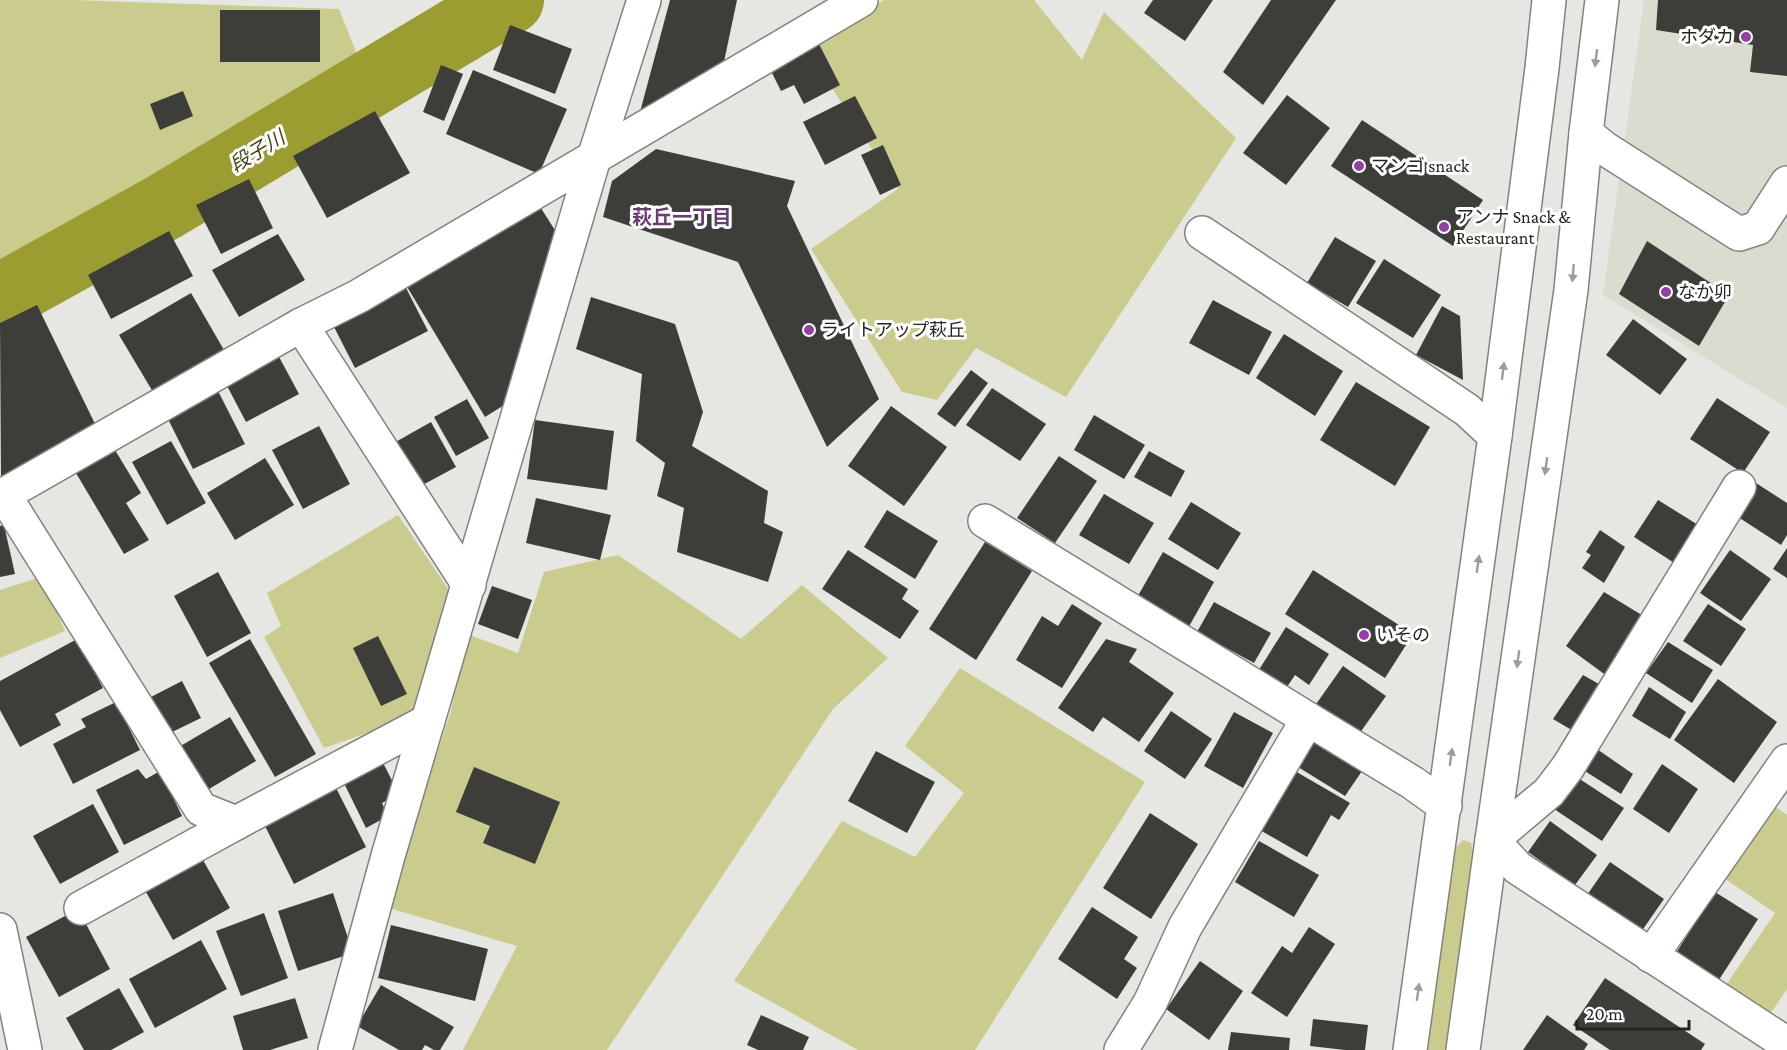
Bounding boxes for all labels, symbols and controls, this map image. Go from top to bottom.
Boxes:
place label: ホダカ [1680,27,1734,47]
marker: ホダカ [1739,30,1753,44]
one-way arrow [1591,49,1601,68]
water label: 段子川 [226,125,290,176]
place label: マンゴ snack [1371,156,1470,176]
marker: マンゴ snack [1352,159,1366,173]
district label: 萩丘一丁目 [632,206,732,228]
place label: アンナ Snack & Restaurant [1456,207,1571,248]
marker: アンナ Snack & Restaurant [1437,220,1451,234]
one-way arrow [1568,263,1578,282]
place label: なか卯 [1678,282,1732,302]
marker: なか卯 [1659,285,1673,299]
place label: ライトアップ萩丘 [821,320,965,340]
marker: ライトアップ萩丘 [802,323,816,337]
one-way arrow [1499,361,1508,380]
one-way arrow [1541,457,1551,476]
one-way arrow [1473,555,1482,574]
place label: いその [1376,625,1430,645]
marker: いその [1357,628,1371,642]
one-way arrow [1514,650,1523,669]
one-way arrow [1447,748,1456,767]
one-way arrow [1414,982,1423,1001]
scale bar [1577,993,1690,1031]
text: 20 m [1586,1004,1623,1024]

